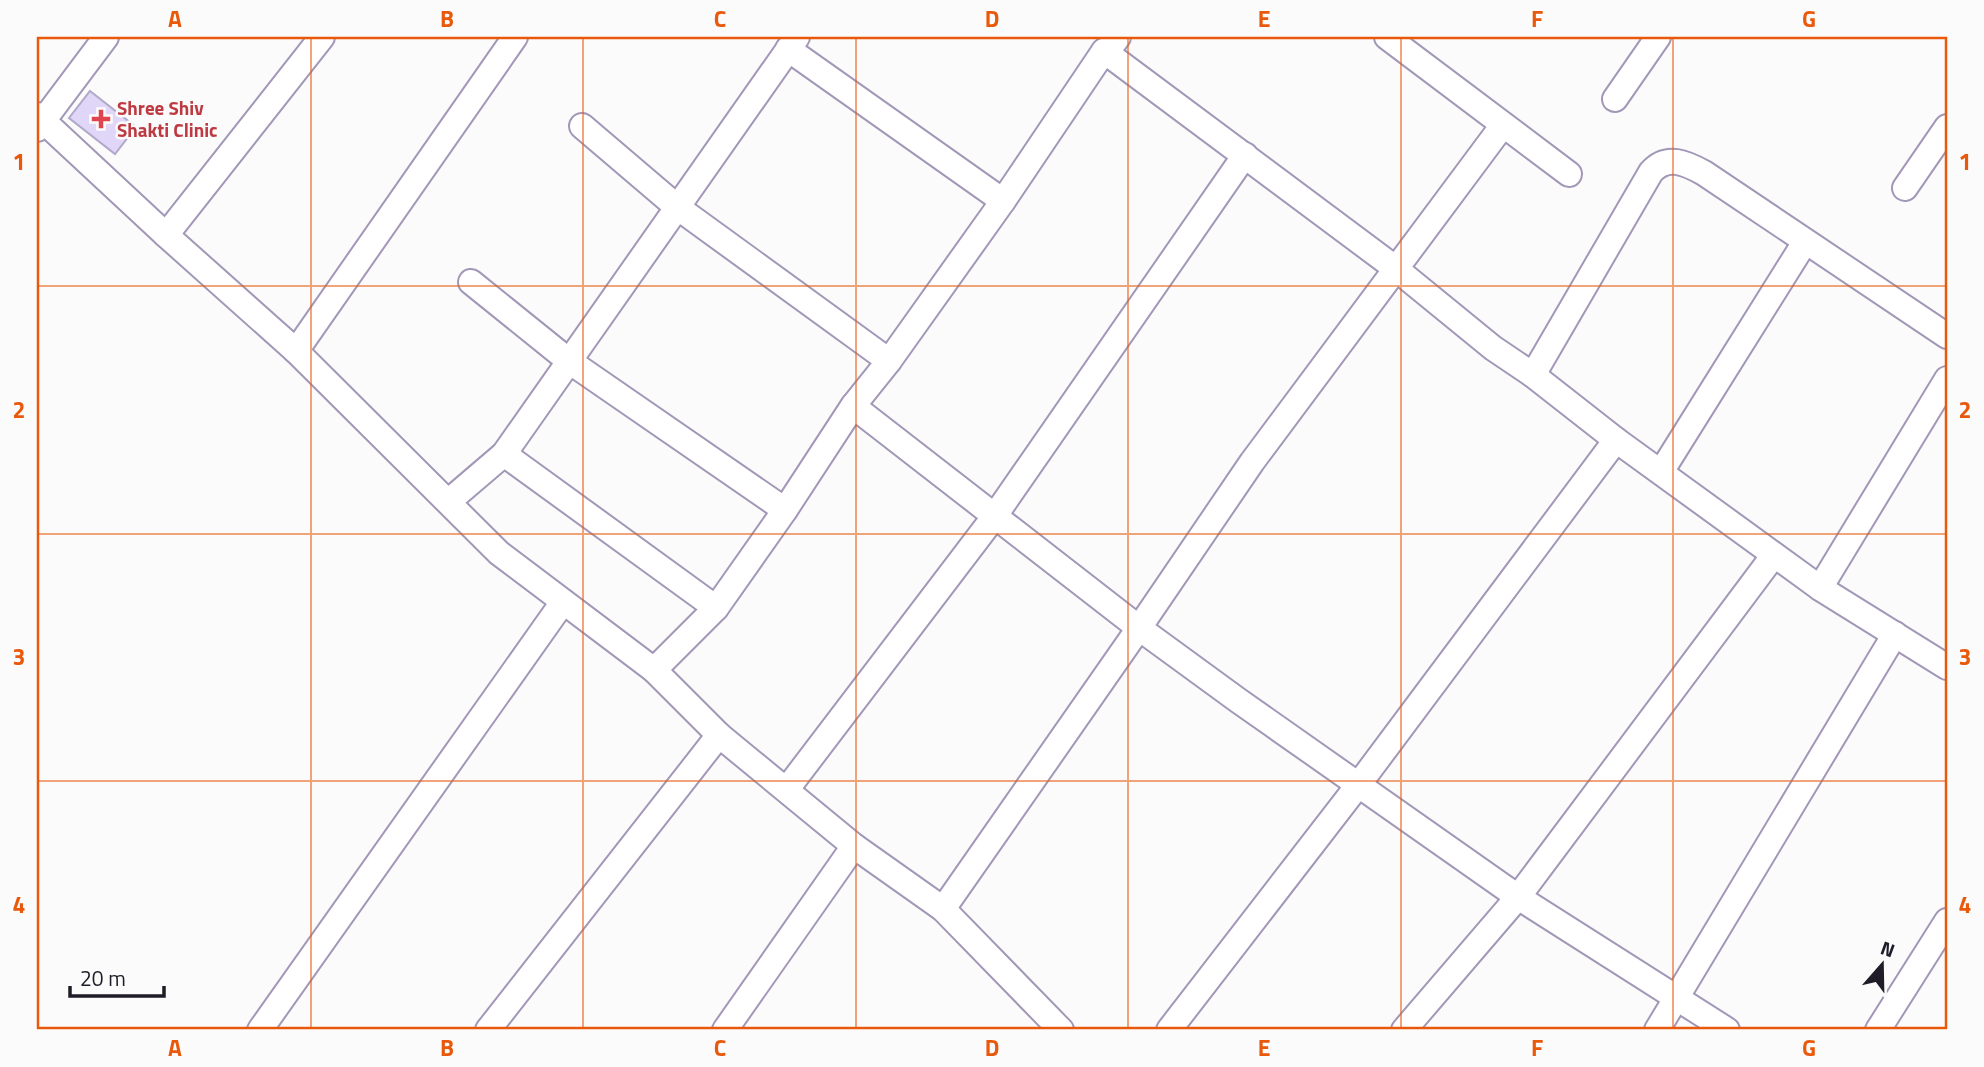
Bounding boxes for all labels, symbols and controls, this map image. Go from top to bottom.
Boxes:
text: A [168,1,182,36]
text: B [440,1,454,36]
text: C [714,1,726,36]
text: D [985,1,999,36]
text: E [1258,1,1270,36]
text: F [1531,1,1543,36]
text: G [1802,1,1816,36]
place label: Shree Shiv Shakti Clinic [117,93,218,144]
marker: Shree Shiv Shakti Clinic [91,109,111,129]
text: 1 [13,144,25,179]
text: 1 [1959,144,1971,179]
text: 2 [13,392,25,427]
text: 2 [1959,392,1971,427]
text: 3 [13,639,25,674]
text: 3 [1959,639,1971,674]
text: 4 [13,887,25,922]
text: 4 [1959,887,1971,922]
north arrow [1848,930,1918,1000]
text: N [1877,933,1899,964]
scale bar [70,955,164,999]
text: 20 m [80,962,126,994]
text: A [168,1030,182,1065]
text: B [440,1030,454,1065]
text: C [714,1030,726,1065]
text: D [985,1030,999,1065]
text: E [1258,1030,1270,1065]
text: F [1531,1030,1543,1065]
text: G [1802,1030,1816,1065]

